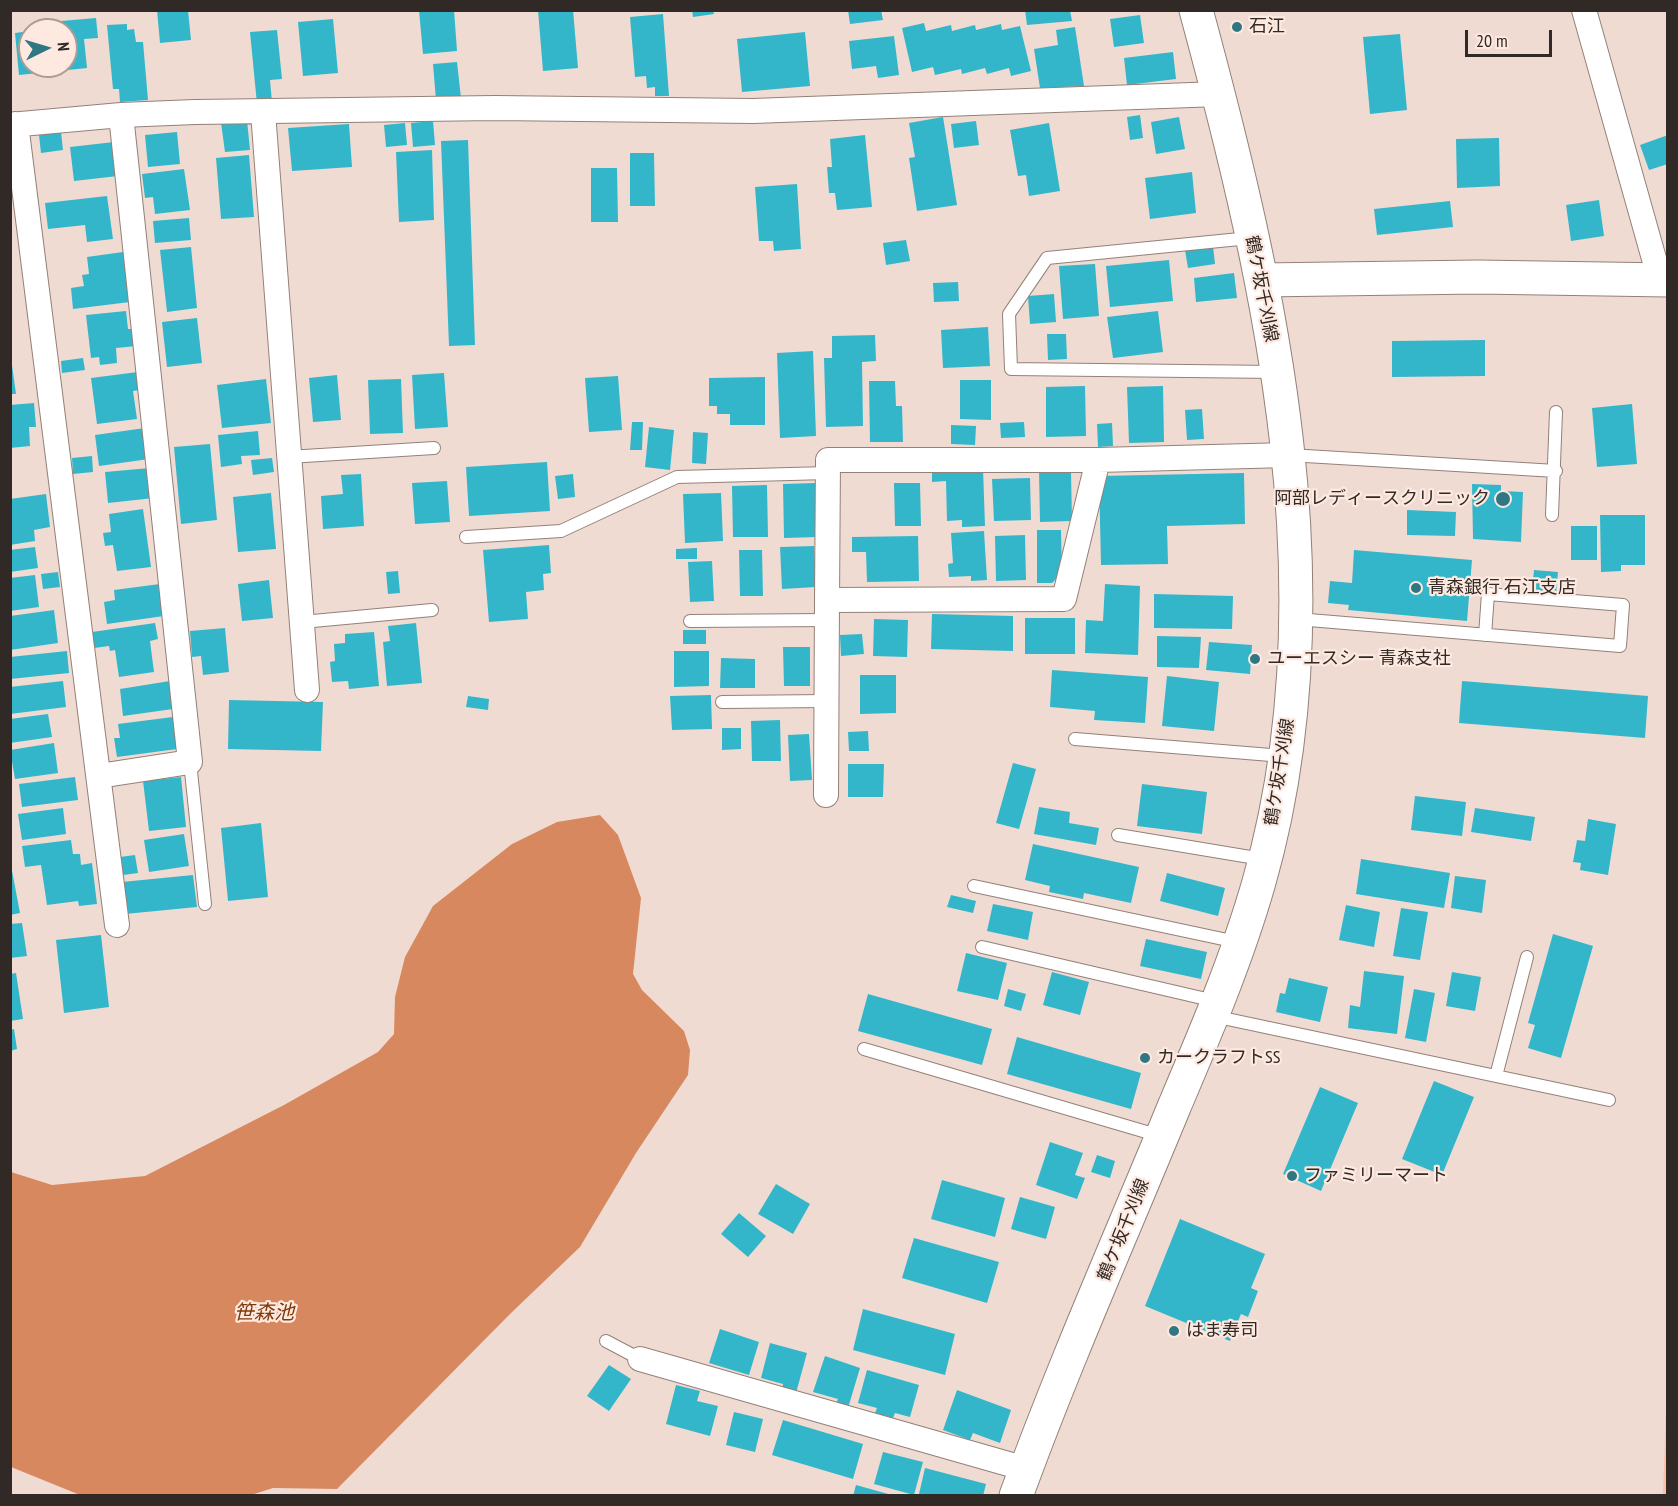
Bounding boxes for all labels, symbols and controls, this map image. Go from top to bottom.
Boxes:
place label: 石江 [1249,16,1285,38]
north arrow [18,18,78,78]
scale bar [1468,18,1555,56]
marker: 石江 [1230,20,1244,34]
text: 20 m [1476,29,1508,52]
text: N [54,41,74,52]
street label: 鶴ケ坂千刈線 [1240,234,1282,344]
place label: 阿部レディースクリニック [1274,488,1490,510]
marker: 阿部レディースクリニック [1494,490,1512,508]
place label: 青森銀行 石江支店 [1428,577,1576,599]
marker: 青森銀行 石江支店 [1409,581,1423,595]
place label: ユーエスシー 青森支社 [1267,648,1451,670]
marker: ユーエスシー 青森支社 [1248,652,1262,666]
street label: 鶴ケ坂千刈線 [1261,717,1299,827]
place label: カークラフトSS [1157,1047,1280,1069]
marker: カークラフトSS [1138,1051,1152,1065]
place label: ファミリーマート [1304,1165,1448,1187]
marker: ファミリーマート [1285,1169,1299,1183]
street label: 鶴ケ坂千刈線 [1094,1176,1154,1284]
water label: 笹森池 [234,1301,294,1325]
place label: はま寿司 [1186,1320,1258,1342]
marker: はま寿司 [1167,1324,1181,1338]

